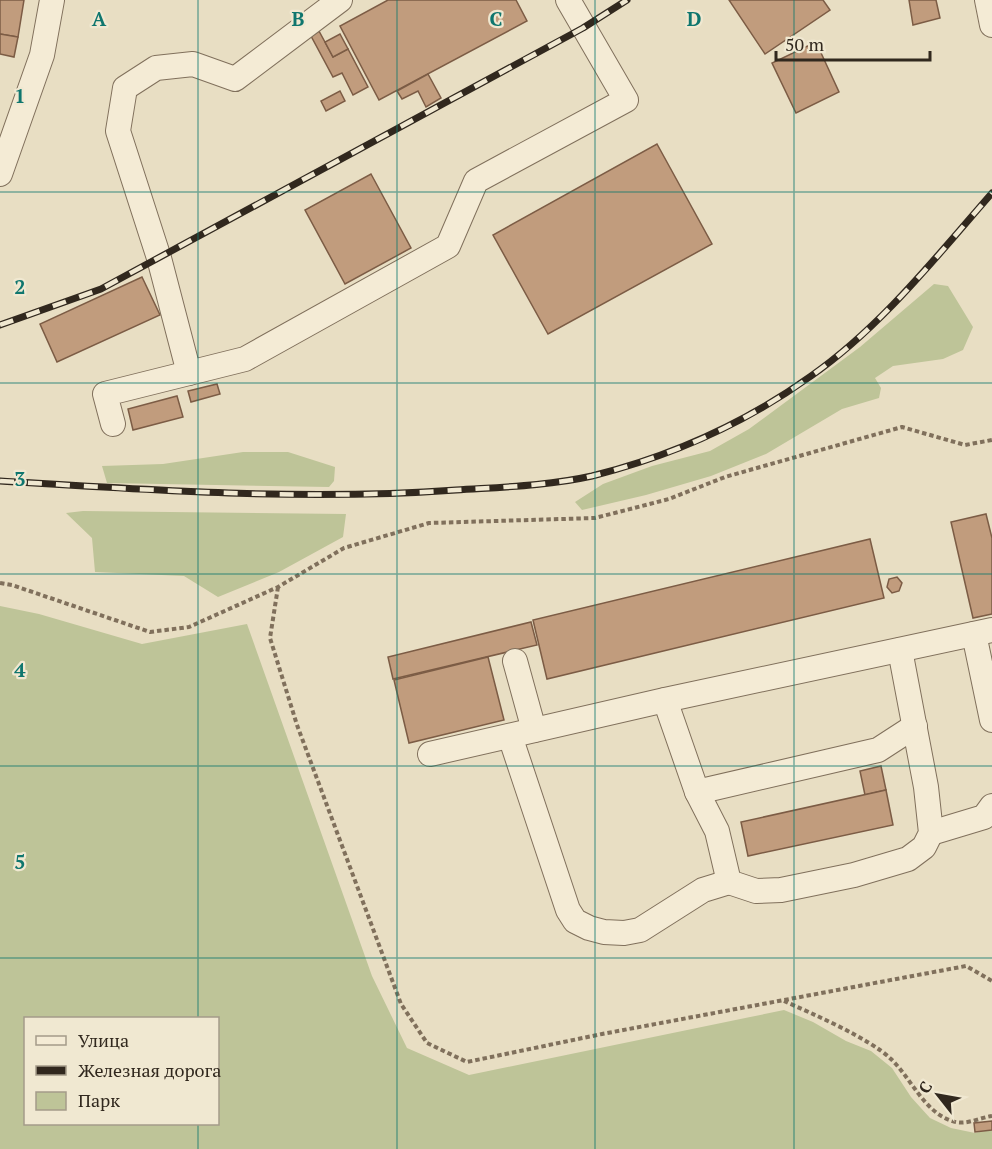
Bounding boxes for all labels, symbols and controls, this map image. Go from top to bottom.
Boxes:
text: A [92,5,107,32]
text: B [292,5,305,32]
text: C [489,5,503,32]
text: D [687,5,701,32]
scale bar [776,24,930,62]
text: 50 m [785,32,825,56]
text: 1 [14,82,26,109]
text: 2 [14,273,26,300]
text: 3 [14,465,26,492]
text: 4 [14,656,26,683]
text: 5 [14,848,26,875]
legend [24,1017,219,1125]
text: Улица [78,1028,129,1052]
text: Железная дорога [78,1058,221,1082]
north arrow [908,1065,968,1125]
text: С [913,1077,937,1097]
text: Парк [78,1088,120,1112]

